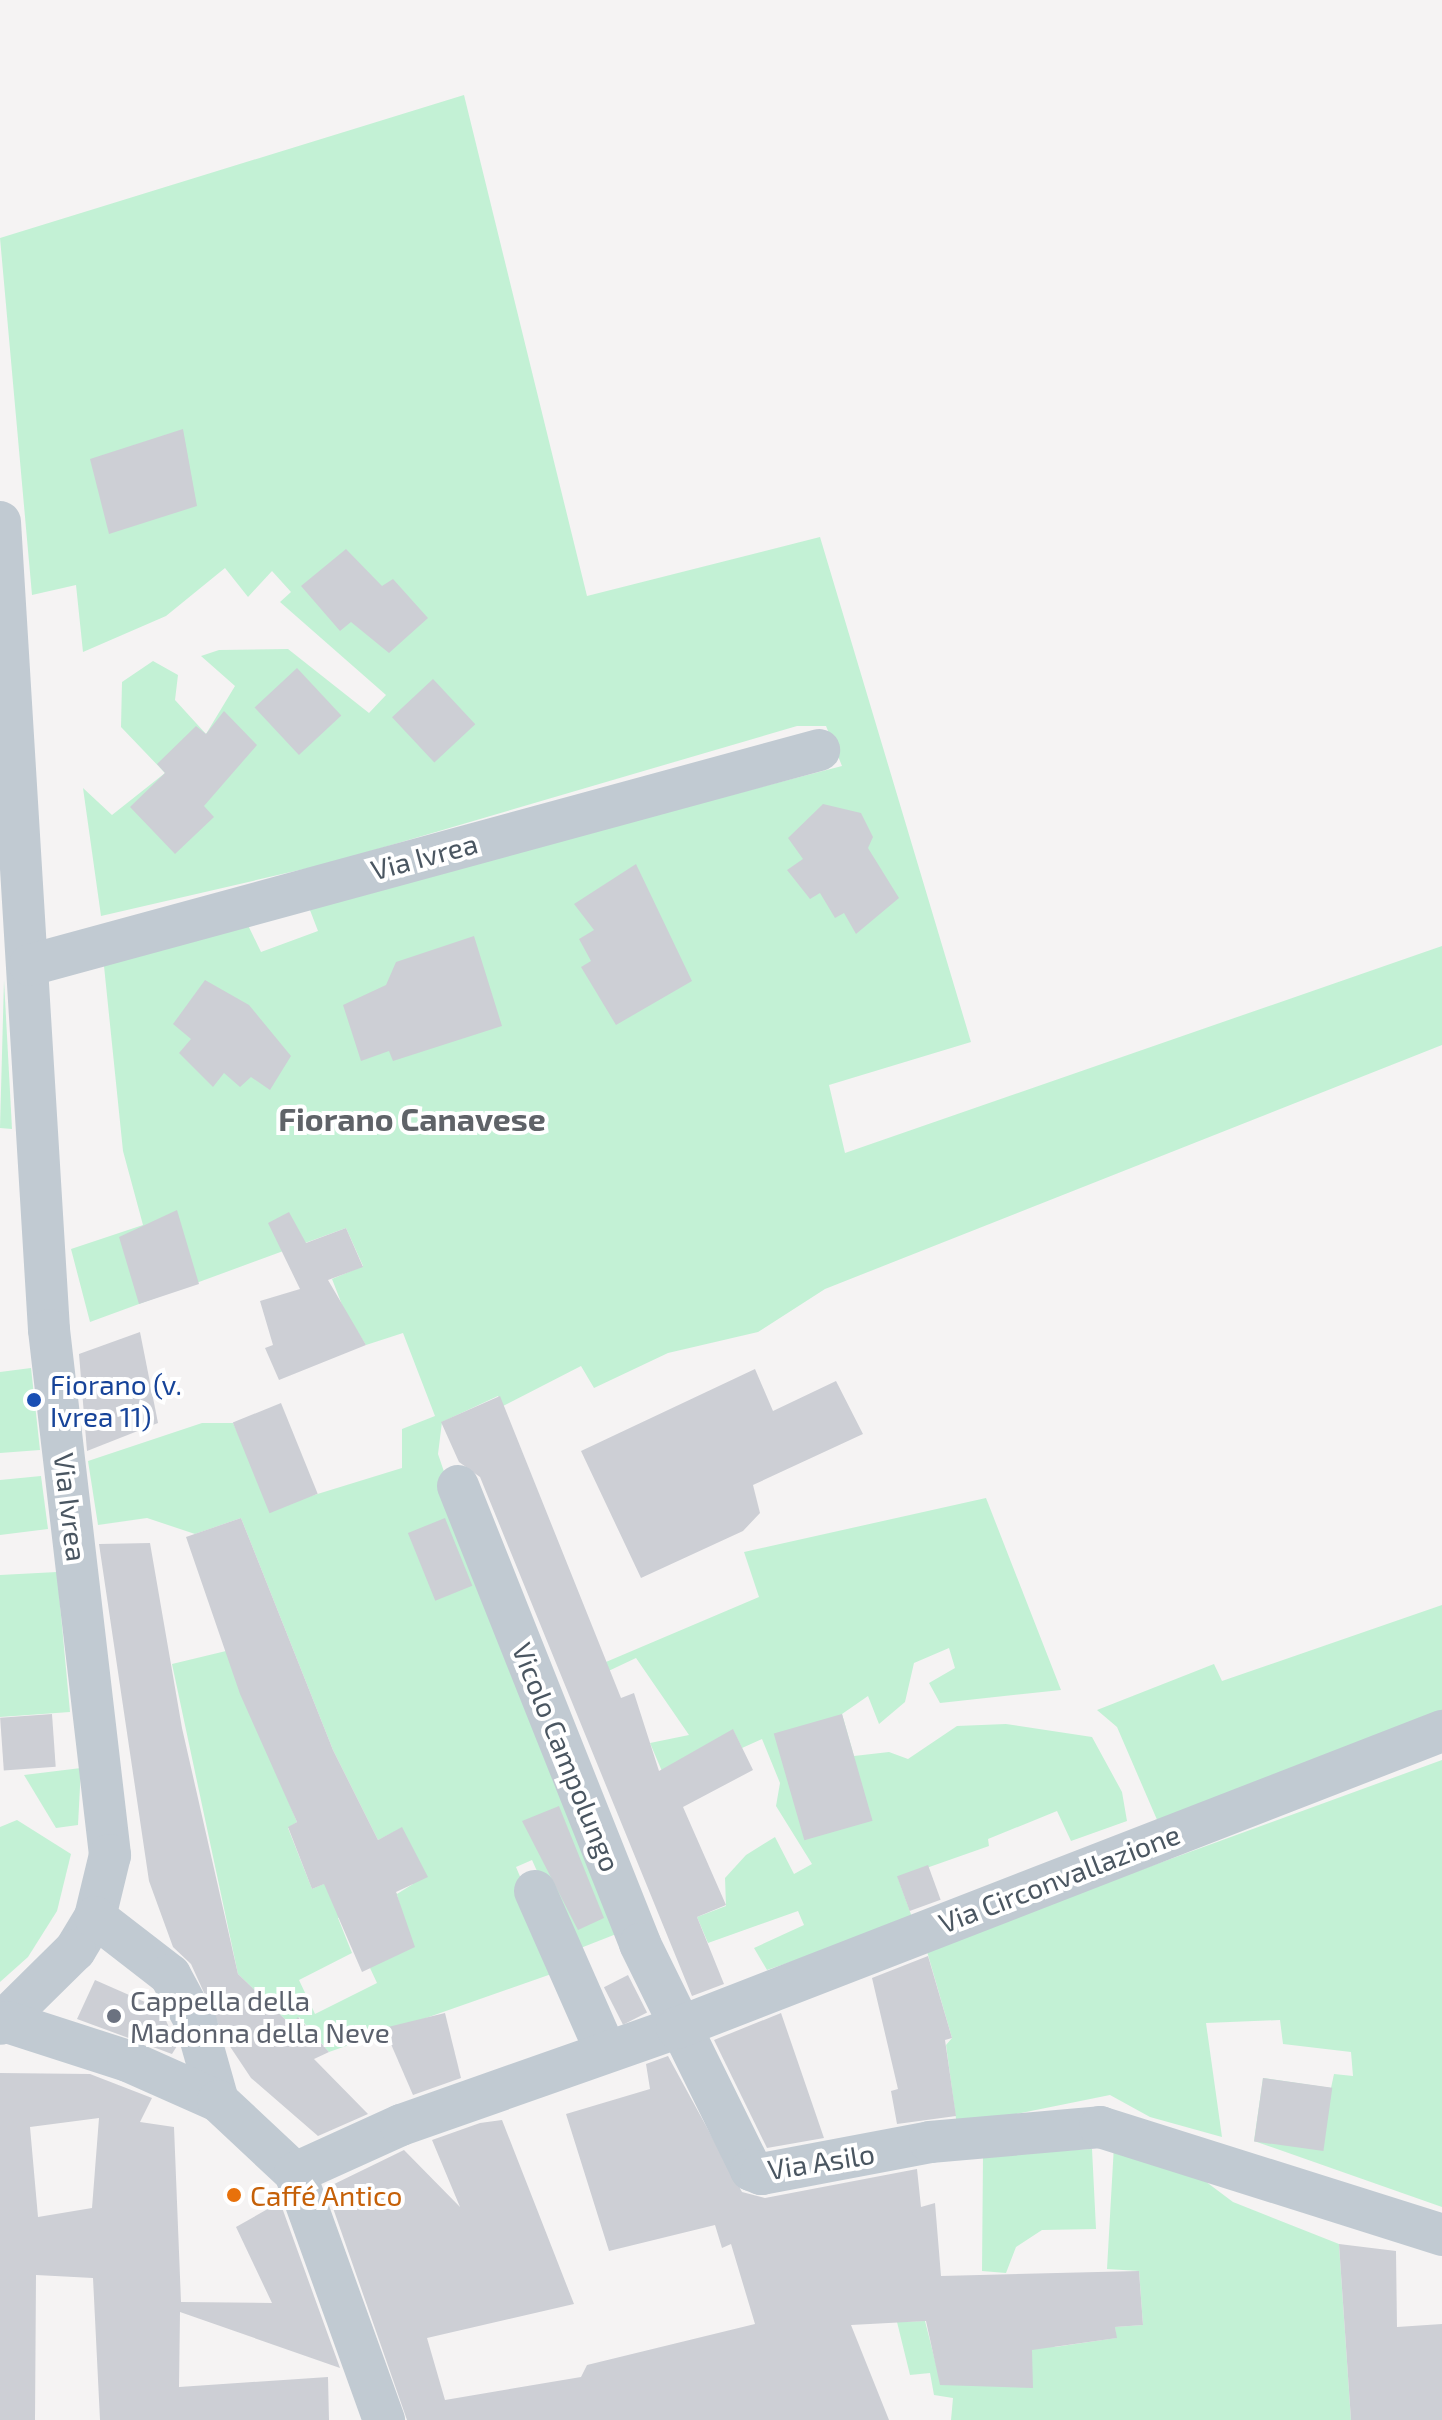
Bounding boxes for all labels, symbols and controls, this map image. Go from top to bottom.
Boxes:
street label: Via Ivrea [367,826,481,886]
district label: Fiorano Canavese [278,1099,546,1137]
place label: Fiorano (v. Ivrea 11) [50,1367,182,1433]
marker: Fiorano (v. Ivrea 11) [25,1391,43,1409]
street label: Via Ivrea [48,1451,94,1563]
street label: Vicolo Campolungo [506,1638,628,1876]
street label: Via Circonvallazione [934,1817,1184,1939]
place label: Cappella della Madonna della Neve [130,1983,390,2049]
marker: Cappella della Madonna della Neve [105,2007,123,2025]
street label: Via Asilo [765,2136,877,2186]
place label: Caffé Antico [250,2178,403,2212]
marker: Caffé Antico [225,2186,243,2204]

